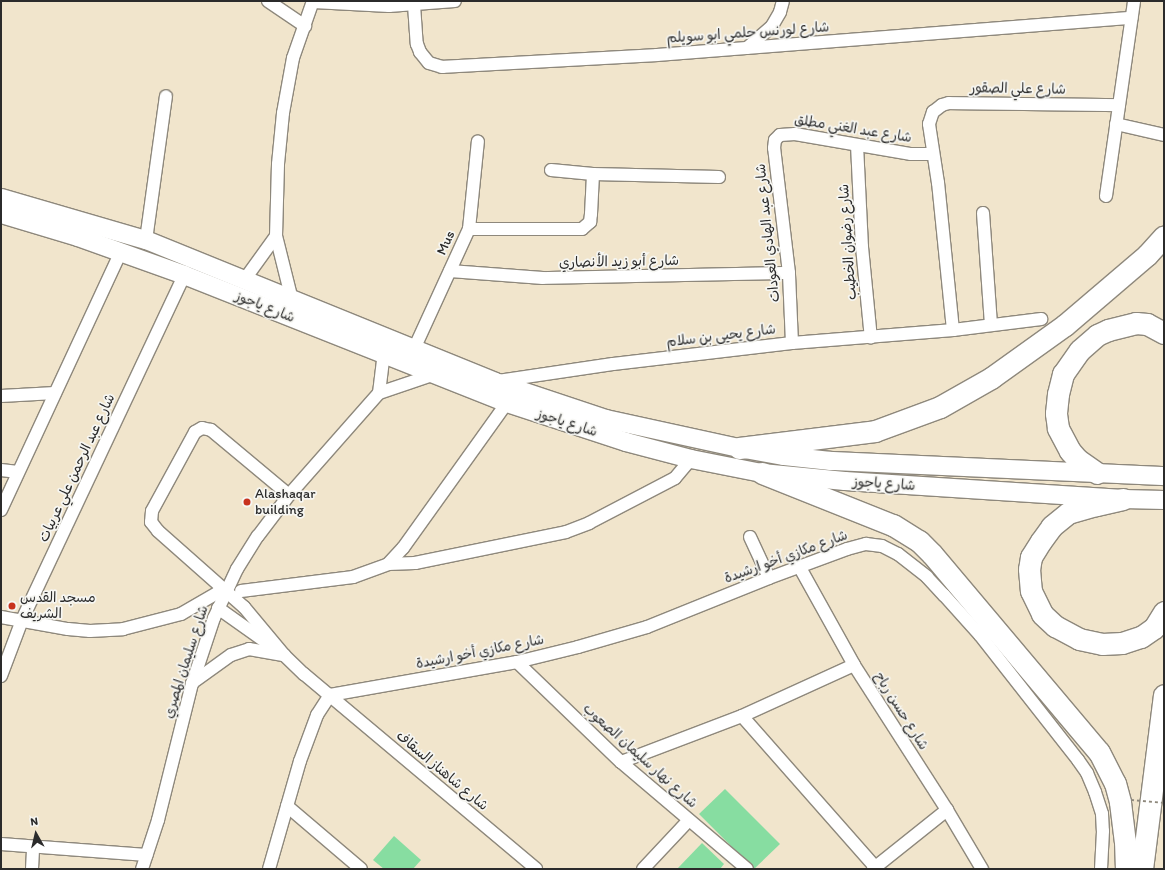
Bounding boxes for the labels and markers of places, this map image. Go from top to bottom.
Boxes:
place label: Alashaqar building [255,486,315,518]
marker: Alashaqar building [242,497,252,507]
place label: مسجد القدس الشريف [20,590,96,622]
marker: مسجد القدس الشريف [7,601,17,611]

